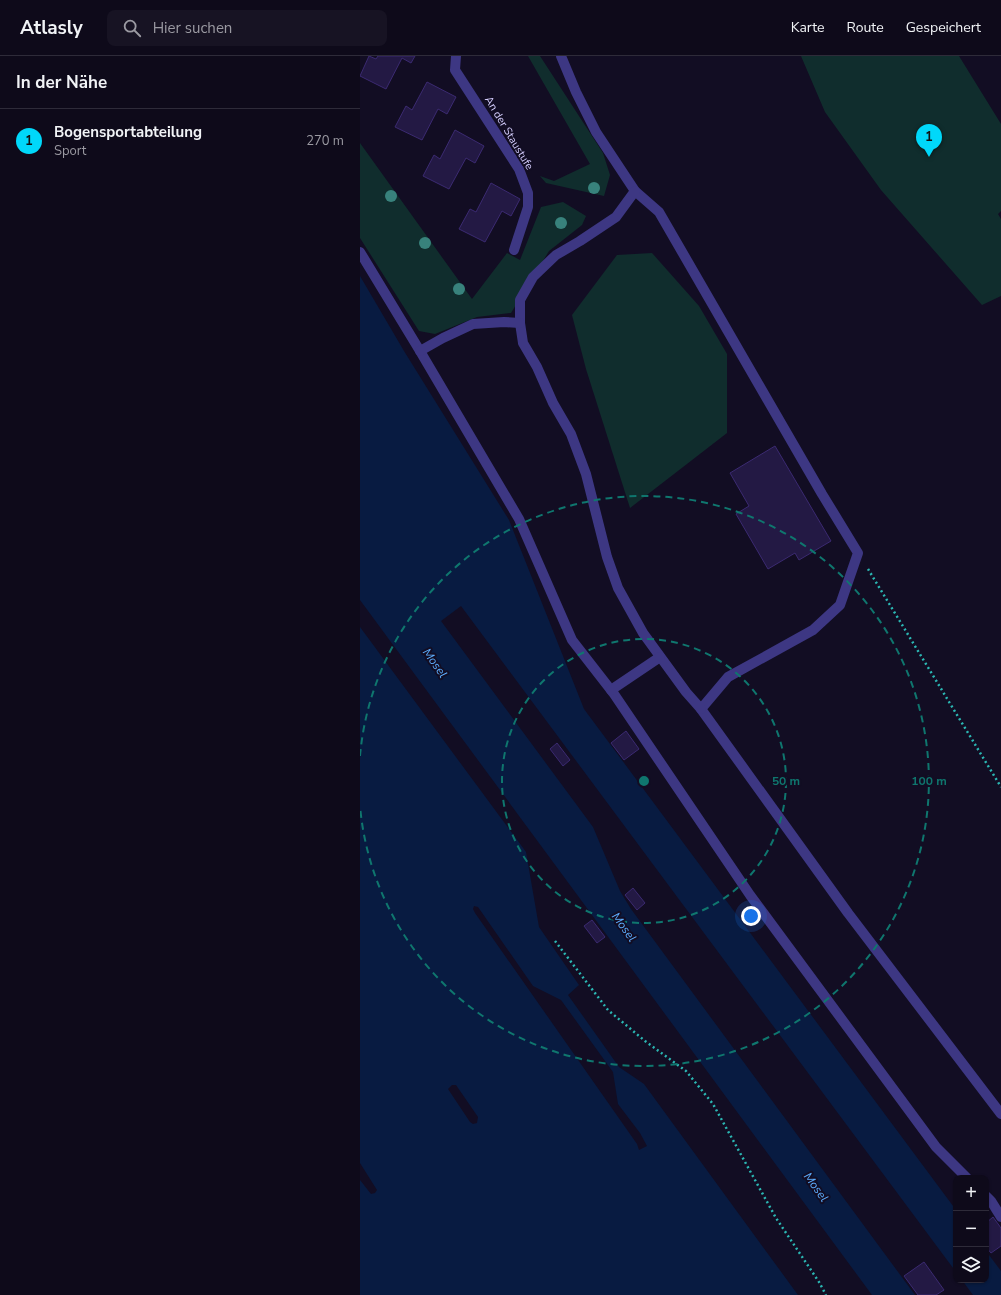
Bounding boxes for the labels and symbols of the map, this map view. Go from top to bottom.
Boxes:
street label: An der Staustufe [481,93,537,173]
pin: 1 [916,124,942,157]
water label: Mosel [419,645,451,681]
text: 50 m [772,773,800,789]
text: 100 m [911,773,947,789]
centre of rings [637,774,651,788]
your location [741,906,761,926]
water label: Mosel [608,909,640,945]
water label: Mosel [800,1169,832,1205]

